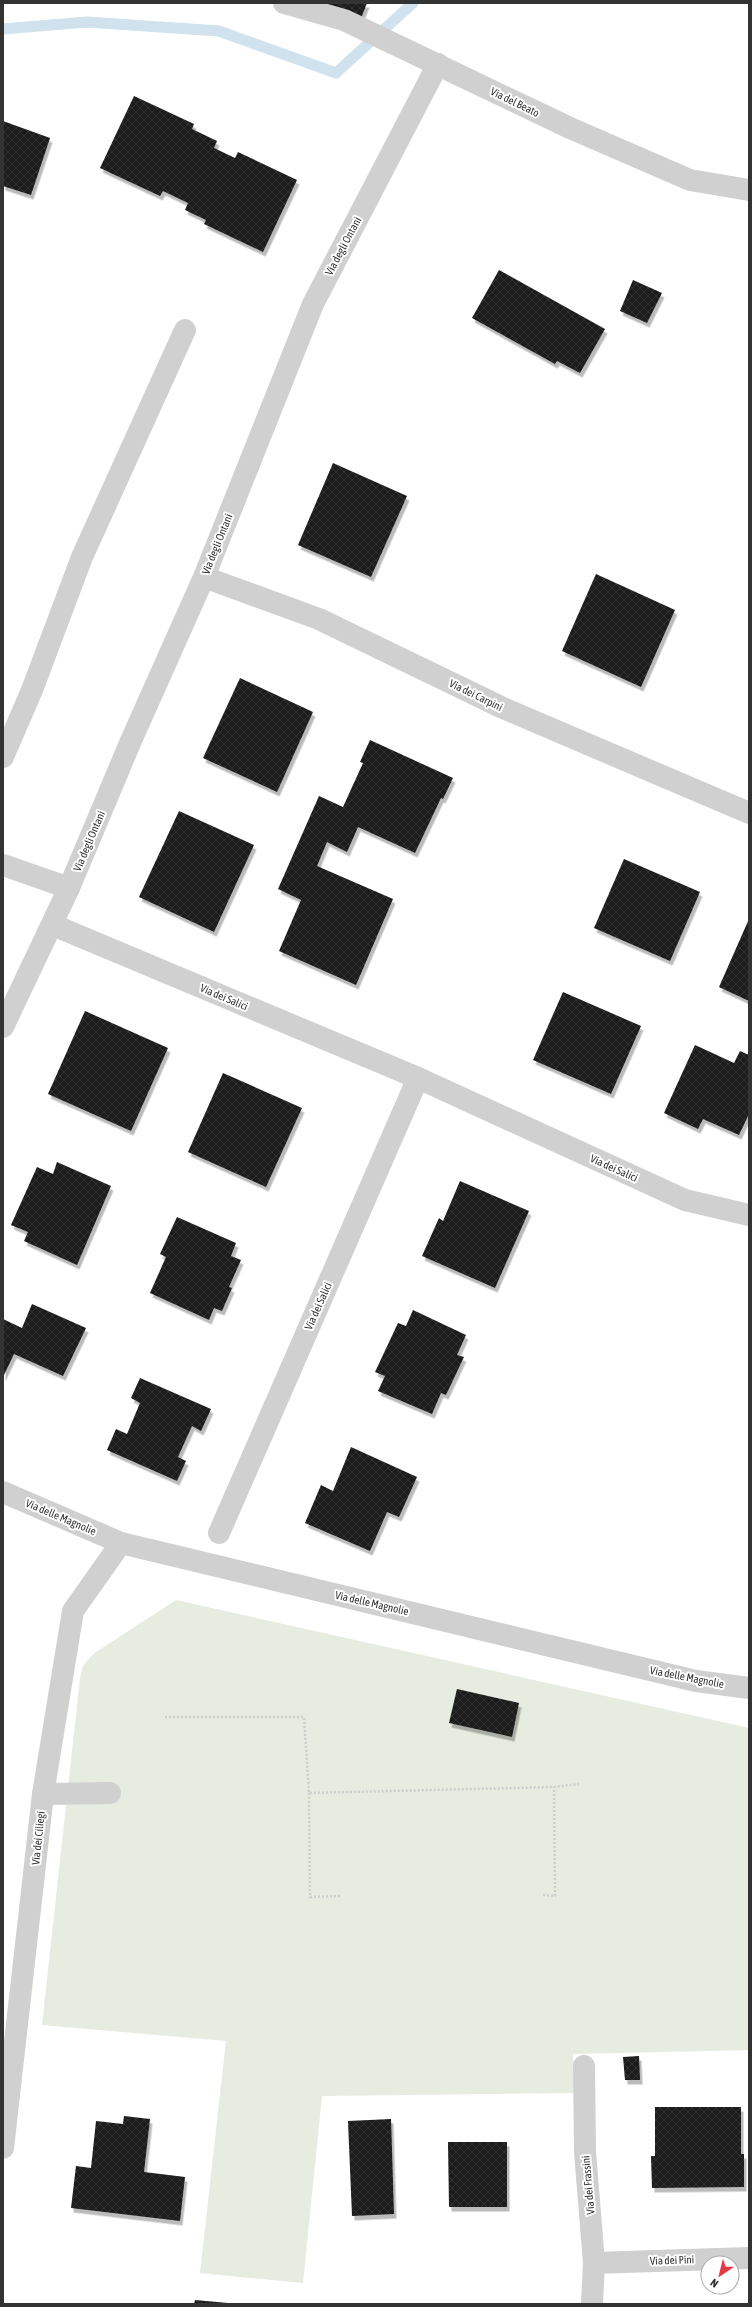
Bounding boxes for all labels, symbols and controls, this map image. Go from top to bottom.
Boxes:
street label: Via del Beato [489,85,541,119]
street label: Via degli Ontani [323,215,363,277]
street label: Via degli Ontani [199,512,235,576]
street label: Via dei Carpini [447,677,505,713]
street label: Via degli Ontani [71,809,107,873]
street label: Via dei Salici [198,982,250,1012]
street label: Via dei Salici [588,1152,640,1184]
street label: Via dei Salici [302,1280,334,1332]
street label: Via delle Magnolie [24,1497,98,1537]
street label: Via delle Magnolie [334,1589,410,1617]
street label: Via delle Magnolie [649,1664,725,1690]
street label: Via dei Ciliegi [29,1811,47,1865]
street label: Via dei Frassini [579,2155,597,2215]
street label: Via dei Pini [650,2253,694,2267]
north arrow [700,2255,740,2295]
text: N [708,2276,720,2290]

